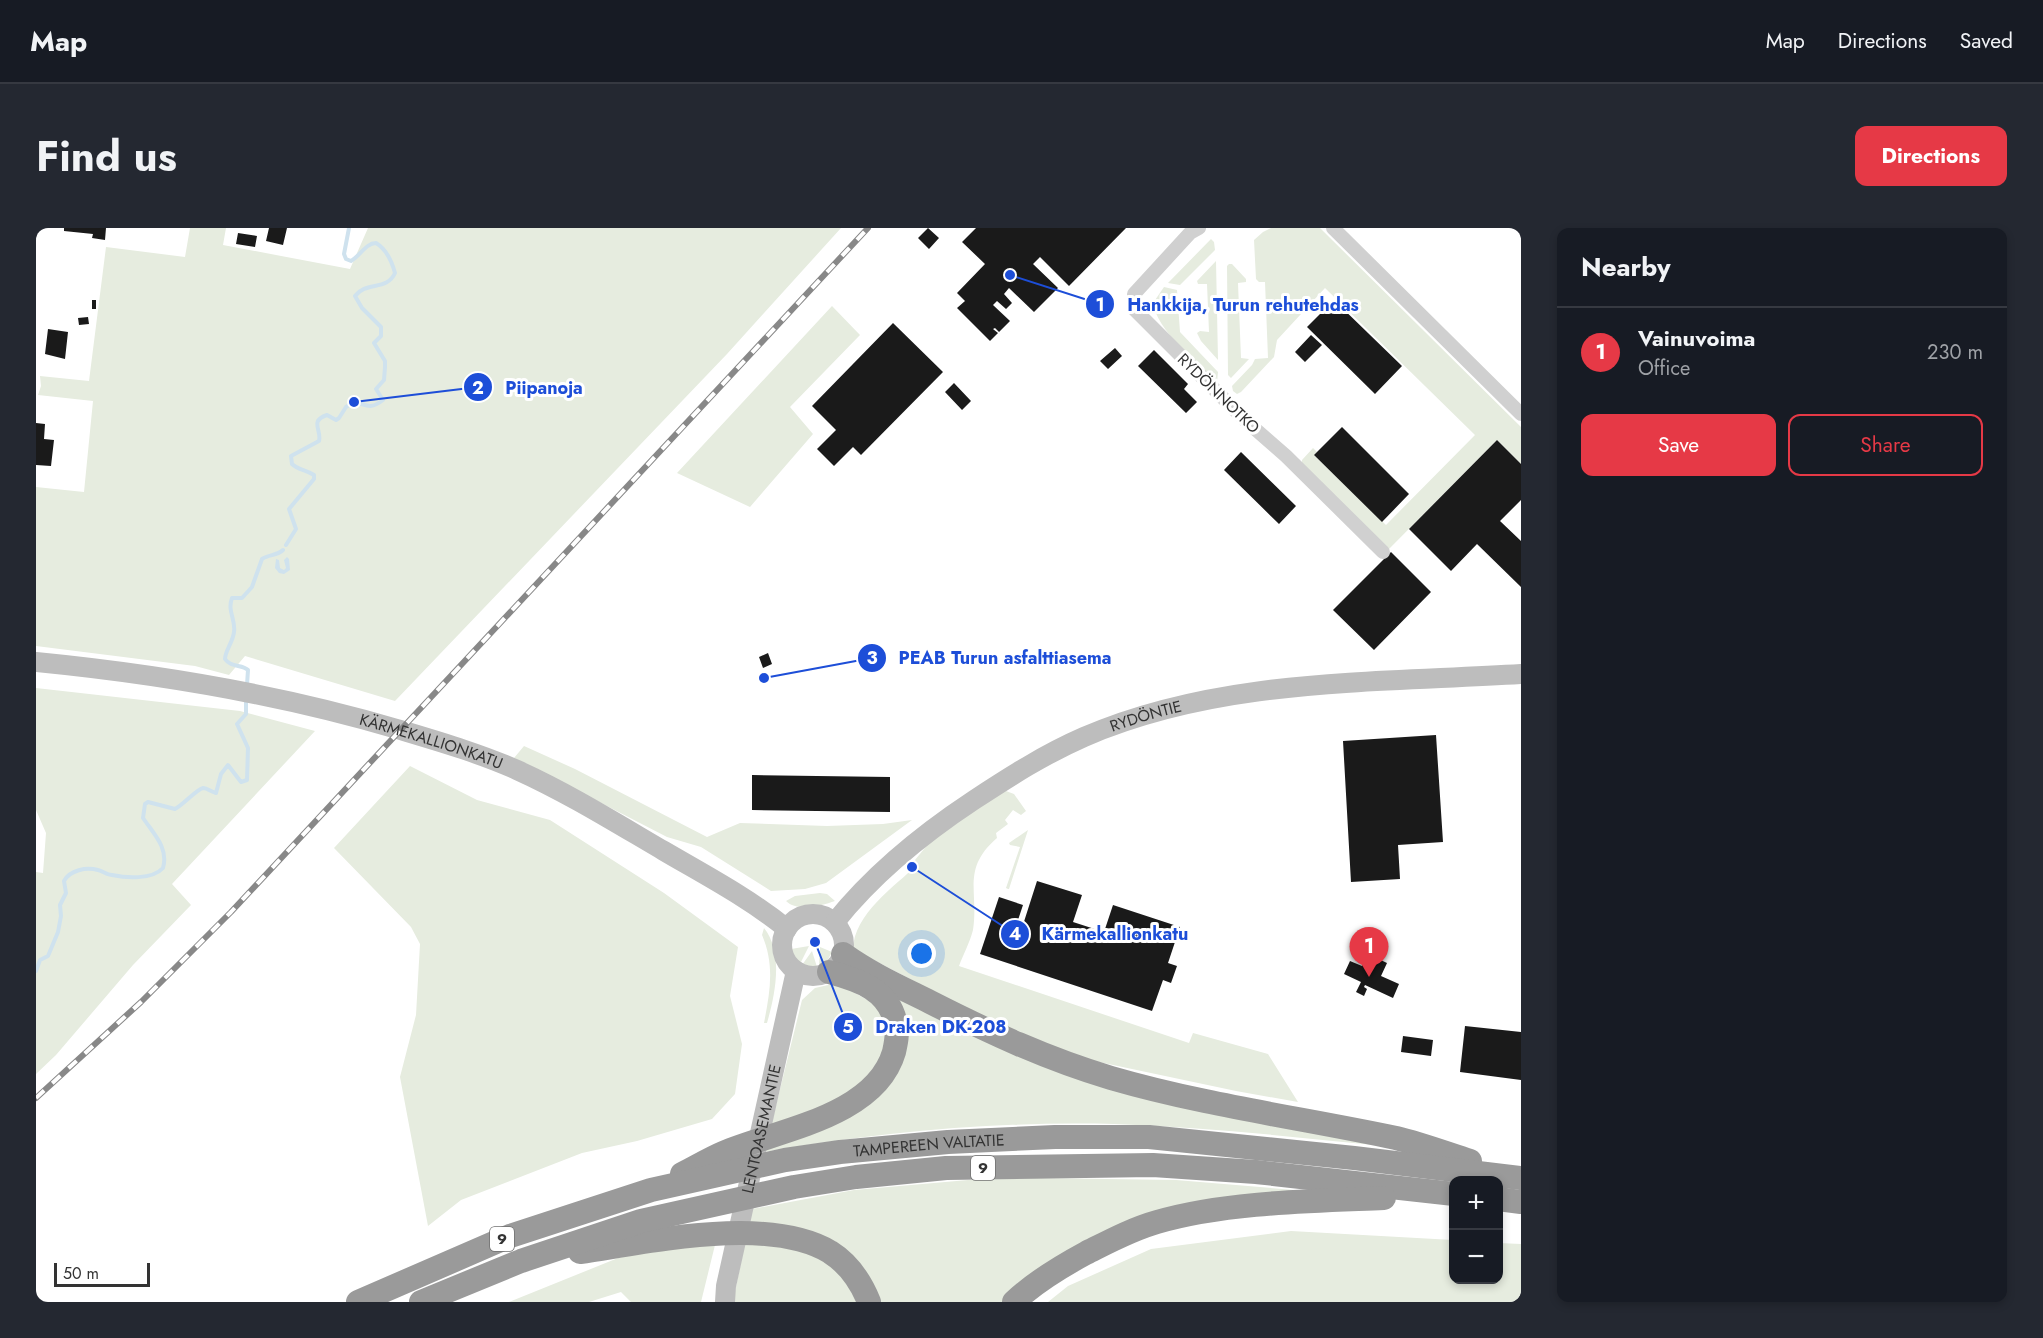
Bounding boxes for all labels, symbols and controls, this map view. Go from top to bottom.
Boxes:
text: Map [30,21,87,62]
text: Map [1766,26,1805,56]
text: Directions [1838,26,1927,56]
text: Saved [1960,26,2013,56]
text: Find us [36,126,177,187]
button: Directions [1855,126,2007,186]
text: Nearby [1581,248,1670,286]
callout: Hankkija, Turun rehutehdas [1085,286,1370,322]
text: 1 [1095,292,1105,318]
text: Hankkija, Turun rehutehdas [1127,292,1359,318]
text: Vainuvoima [1638,322,1755,354]
text: 1 [1595,338,1606,367]
text: 230 m [1927,338,1983,367]
street label: RYDÖNNOTKO [1172,348,1265,439]
text: Office [1638,354,1690,383]
callout: Piipanoja [463,369,594,405]
text: 2 [472,375,484,401]
text: Piipanoja [505,375,583,401]
button: Save [1581,414,1776,476]
button: Share [1788,414,1983,476]
callout: PEAB Turun asfalttiasema [857,640,1124,676]
text: 3 [866,645,878,671]
text: PEAB Turun asfalttiasema [899,645,1111,671]
street label: RYDÖNTIE [1107,695,1184,738]
street label: KÄRMEKALLIONKATU [357,708,506,775]
callout: Kärmekallionkatu [1000,916,1200,952]
text: 4 [1009,921,1021,947]
text: Kärmekallionkatu [1042,921,1188,947]
pin: 1 [1350,928,1388,977]
your location [907,939,936,968]
callout: Draken DK-208 [833,1009,1018,1045]
text: 5 [842,1014,854,1040]
text: Draken DK-208 [875,1014,1007,1040]
street label: LENTOASEMANTIE [736,1062,787,1196]
street label: TAMPEREEN VALTATIE [852,1128,1005,1163]
road number: 9 [971,1156,995,1180]
map controls [1449,1176,1503,1284]
button: + [1449,1176,1503,1230]
road number: 9 [490,1227,514,1251]
button: − [1449,1230,1503,1284]
scale bar [54,1260,150,1288]
text: 50 m [63,1262,99,1285]

